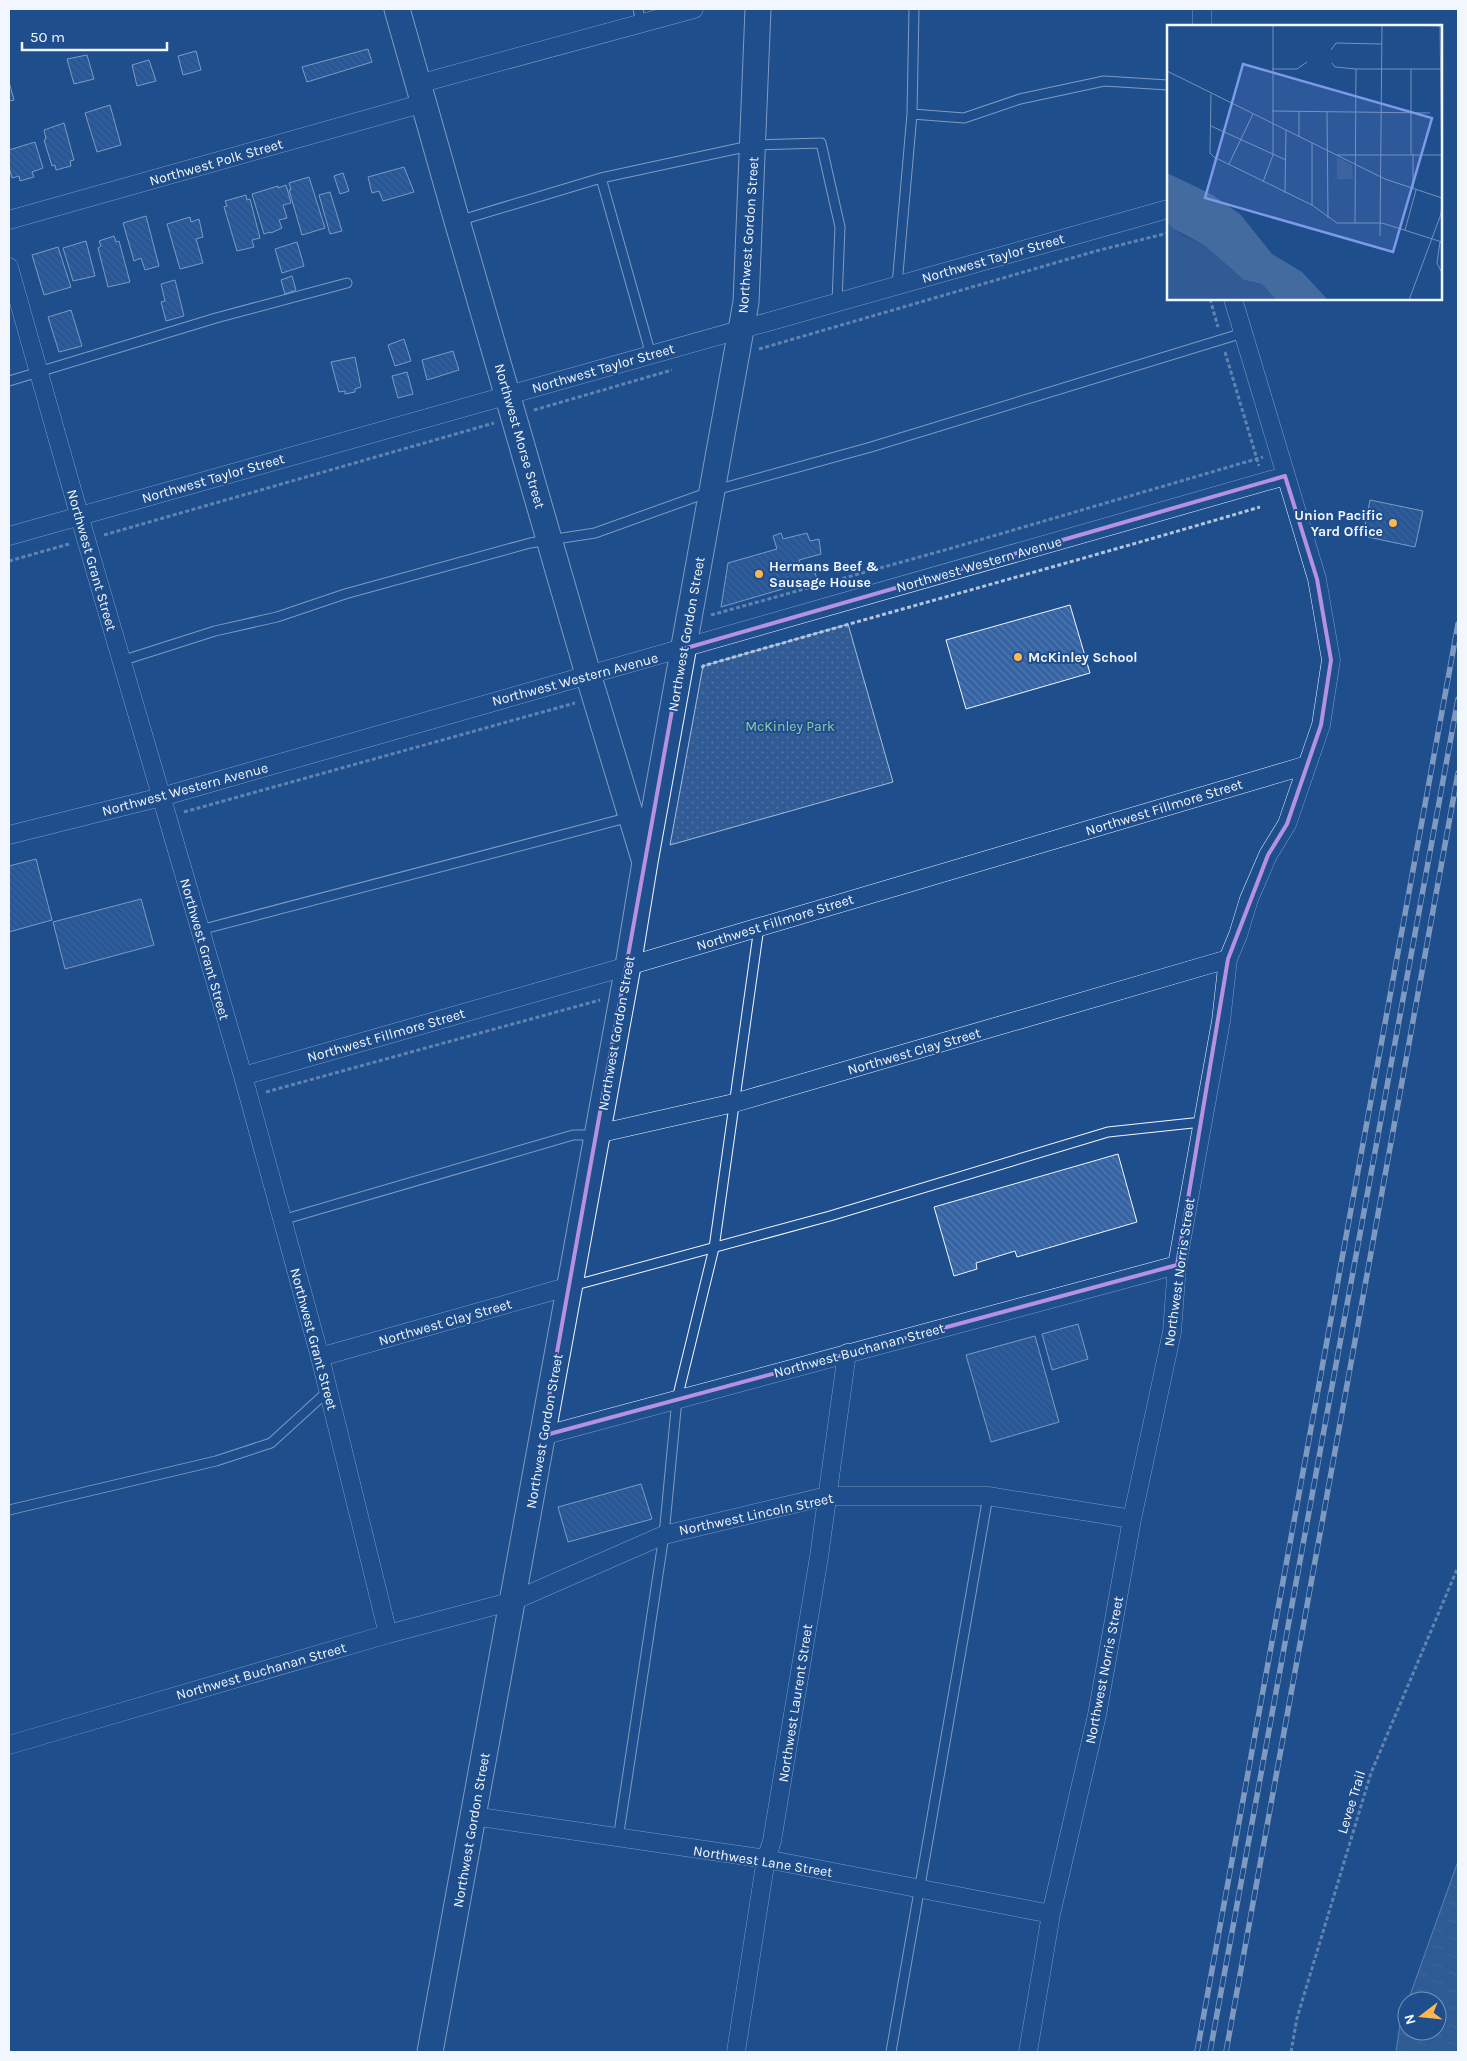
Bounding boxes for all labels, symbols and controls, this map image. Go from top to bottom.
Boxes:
scale bar [22,20,168,52]
inset map [1167,25,1442,300]
text: 50 m [30,28,65,46]
street label: Northwest Polk Street [147,135,285,190]
street label: Northwest Gordon Street [735,156,762,314]
street label: Northwest Taylor Street [920,230,1066,287]
street label: Northwest Taylor Street [530,340,676,397]
street label: Northwest Morse Street [491,362,548,511]
street label: Northwest Taylor Street [140,450,286,507]
street label: Northwest Grant Street [63,487,120,633]
place label: Union Pacific Yard Office [1294,507,1383,540]
marker: Union Pacific Yard Office [1387,517,1399,529]
street label: Northwest Western Avenue [894,533,1064,596]
street label: Northwest Gordon Street [664,555,709,713]
place label: Hermans Beef & Sausage House [769,558,879,591]
marker: Hermans Beef & Sausage House [753,568,765,580]
street label: Northwest Western Avenue [490,649,660,710]
place label: McKinley School [1028,649,1138,666]
marker: McKinley School [1012,651,1024,663]
park label: McKinley Park [745,718,835,735]
street label: Northwest Western Avenue [100,759,270,820]
street label: Northwest Fillmore Street [1084,775,1245,839]
street label: Northwest Grant Street [176,876,233,1022]
street label: Northwest Fillmore Street [695,890,856,954]
street label: Northwest Gordon Street [594,954,639,1112]
street label: Northwest Fillmore Street [305,1005,467,1066]
street label: Northwest Clay Street [846,1024,983,1079]
street label: Northwest Norris Street [1161,1197,1198,1347]
street label: Northwest Grant Street [286,1266,341,1412]
street label: Northwest Clay Street [377,1295,514,1350]
street label: Northwest Buchanan Street [772,1319,946,1381]
street label: Northwest Gordon Street [522,1352,567,1510]
street label: Northwest Lincoln Street [677,1490,835,1539]
street label: Northwest Norris Street [1082,1595,1127,1745]
street label: Northwest Laurent Street [775,1623,816,1783]
street label: Northwest Buchanan Street [174,1639,348,1704]
street label: Northwest Gordon Street [449,1751,494,1909]
street label: Levee Trail [1334,1768,1369,1836]
street label: Northwest Lane Street [692,1842,834,1881]
north arrow [1397,1991,1447,2041]
text: N [1400,2012,1420,2027]

